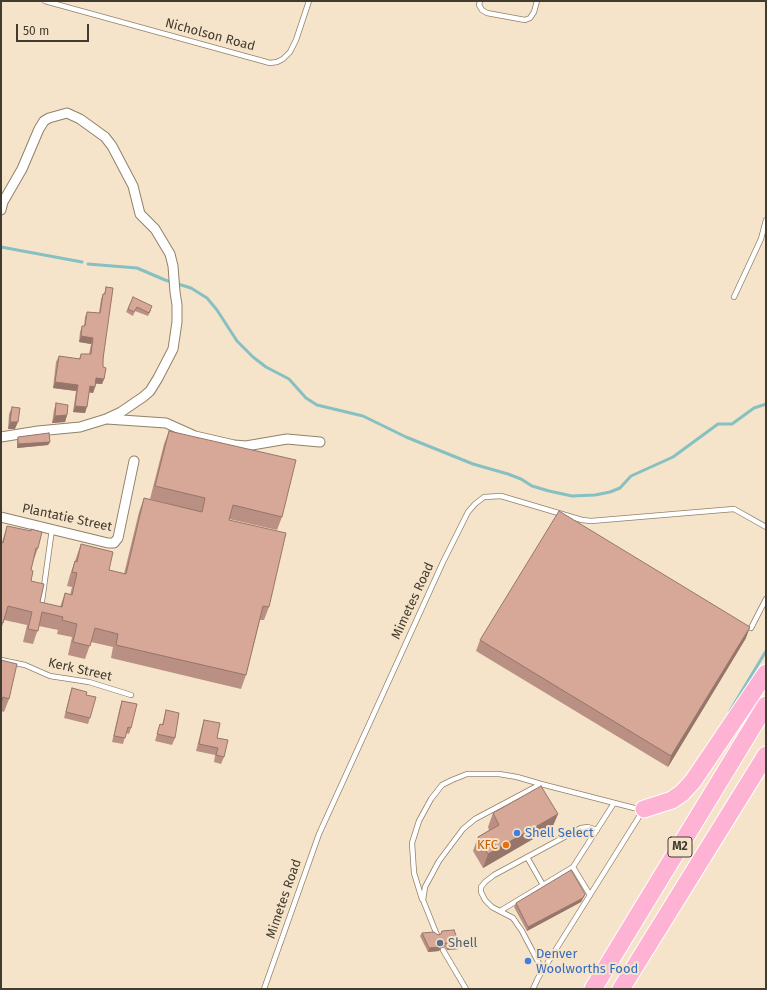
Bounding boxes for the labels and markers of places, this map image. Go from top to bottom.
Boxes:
place label: Shell Select [525,825,594,841]
marker: Shell Select [512,828,522,838]
place label: KFC [477,837,498,853]
marker: KFC [501,840,511,850]
place label: Shell [448,935,477,951]
marker: Shell [435,938,445,948]
place label: Denver Woolworths Food [536,946,638,977]
marker: Denver Woolworths Food [523,956,533,966]

